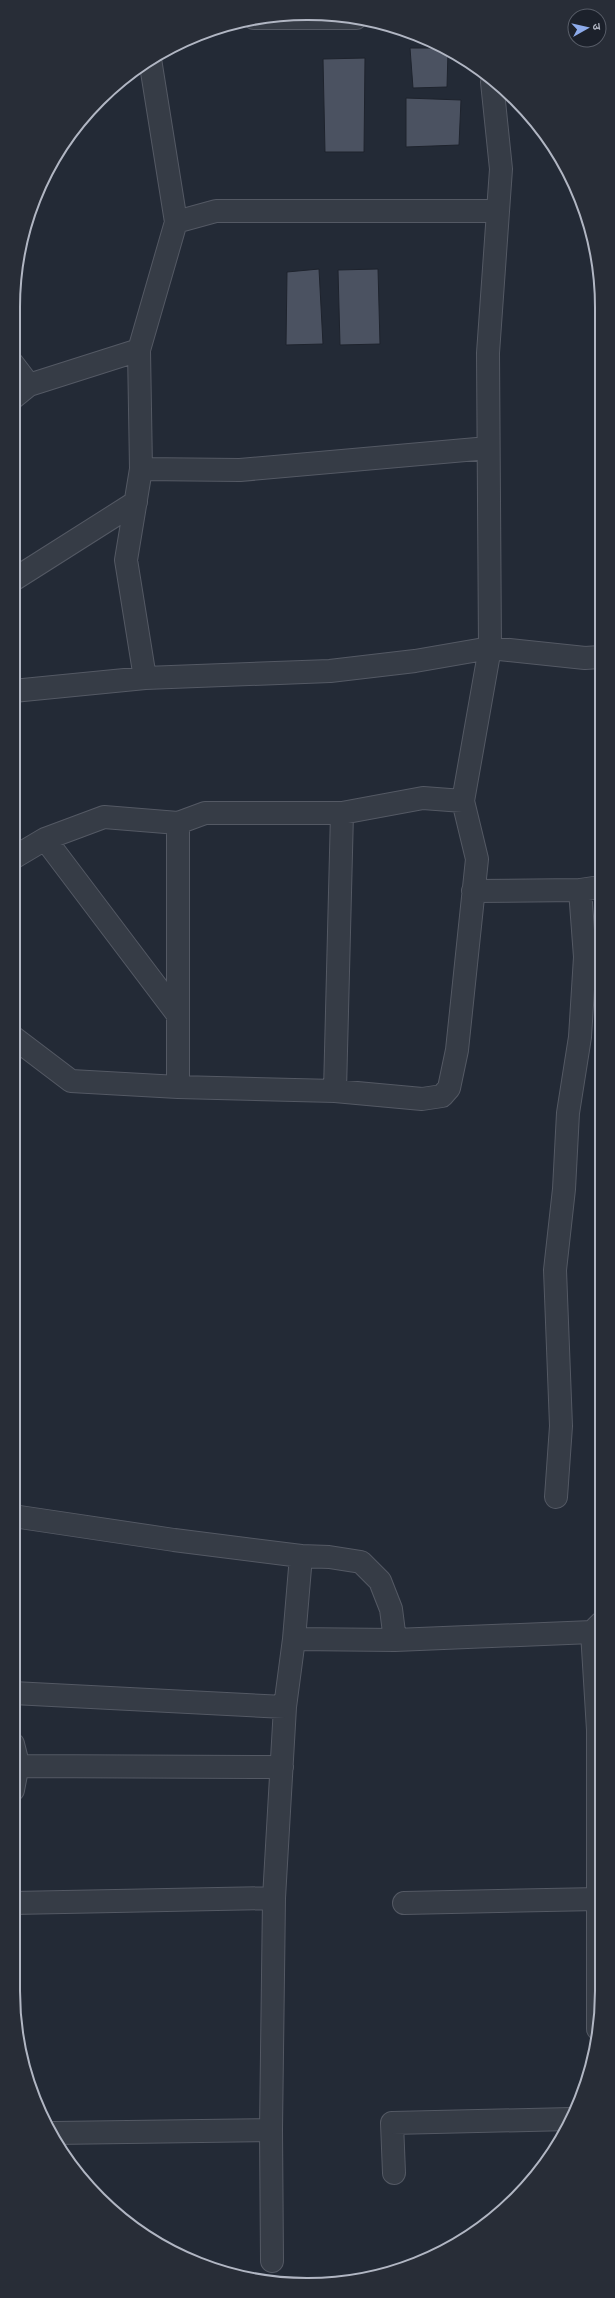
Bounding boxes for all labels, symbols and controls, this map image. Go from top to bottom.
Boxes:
north arrow [567,8,607,48]
text: उ [590,23,603,31]

